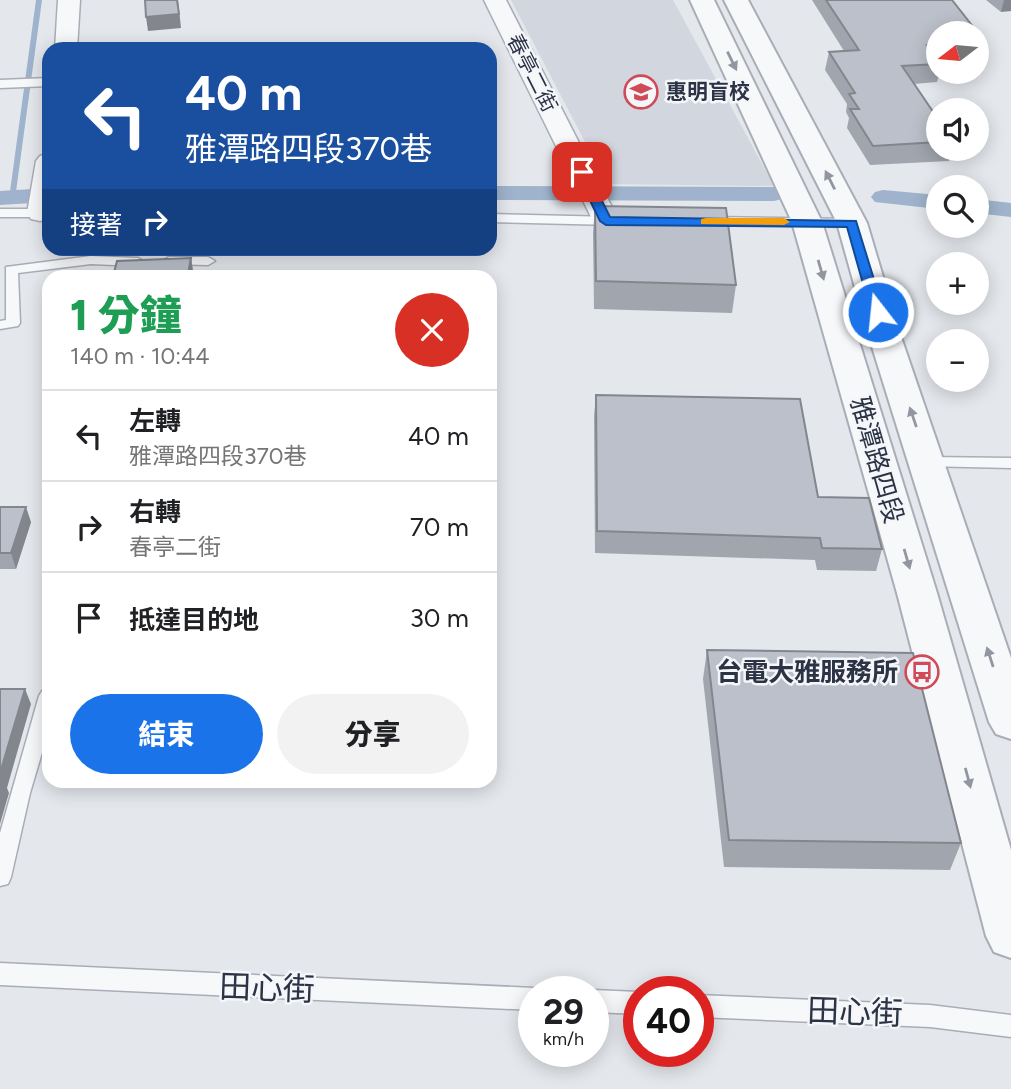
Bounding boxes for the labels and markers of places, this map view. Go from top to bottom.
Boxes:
school or university icon: 惠明盲校 [622,73,660,111]
place label: 惠明盲校 [666,79,750,104]
pin [552,142,612,202]
bus stop icon: 台電大雅服務所 [903,653,941,691]
place label: 台電大雅服務所 [716,656,898,688]

